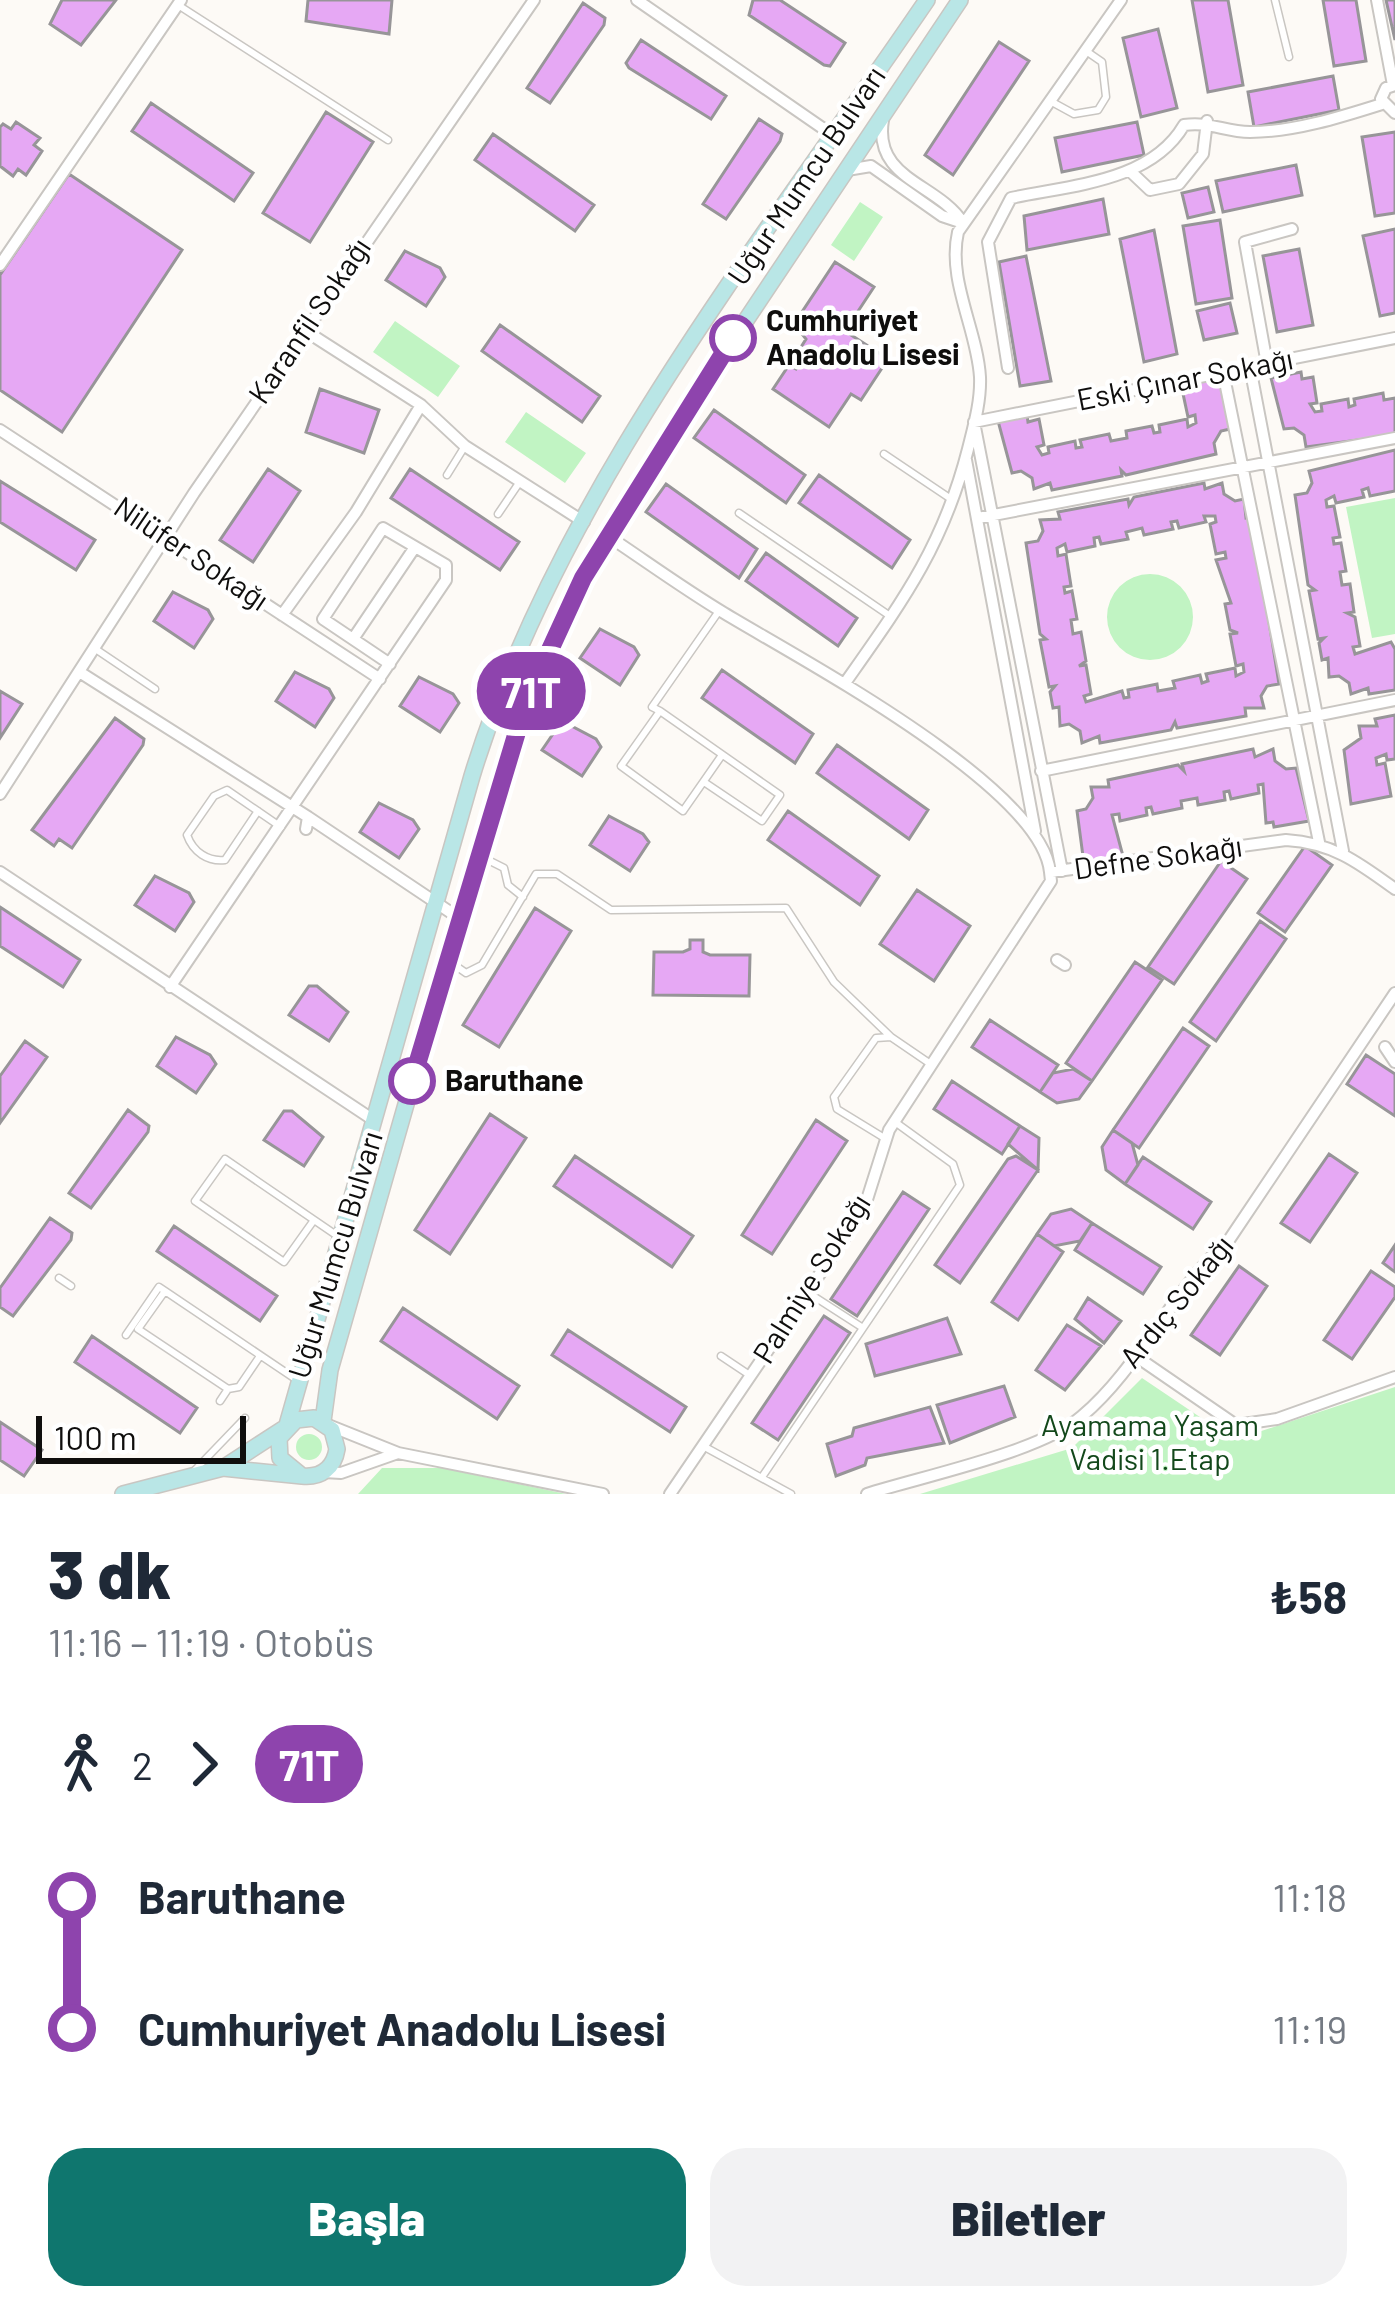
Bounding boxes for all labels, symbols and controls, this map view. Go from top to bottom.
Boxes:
street label: Uğur Mumcu Bulvarı [719,59,892,291]
street label: Karanfil Sokağı [240,230,377,410]
place label: Cumhuriyet Anadolu Lisesi [766,301,959,371]
marker: Cumhuriyet Anadolu Lisesi [711,316,755,360]
street label: Eski Çınar Sokağı [1074,339,1296,417]
street label: Nilüfer Sokağı [108,488,276,617]
line badge: 71T [462,652,600,730]
text: 71T [501,666,561,716]
street label: Defne Sokağı [1071,826,1244,886]
marker: Baruthane [390,1059,434,1103]
place label: Baruthane [445,1061,584,1097]
street label: Uğur Mumcu Bulvarı [279,1127,389,1382]
street label: Palmiye Sokağı [744,1187,877,1369]
street label: Ardıç Sokağı [1111,1227,1240,1374]
park label: Ayamama Yaşam Vadisi 1.Etap [1041,1406,1259,1476]
scale bar [36,1410,246,1463]
text: 100 m [54,1417,137,1457]
text: 3 dk [48,1533,171,1612]
text: ₺58 [1269,1569,1347,1623]
text: 11:16 – 11:19 · Otobüs [48,1618,374,1665]
icon: walk [48,1731,114,1797]
icon: forward [171,1731,237,1797]
text: 71T [279,1739,339,1789]
text: 2 [132,1741,153,1788]
text: Baruthane [138,1869,346,1923]
text: 11:18 [1272,1873,1347,1920]
text: Cumhuriyet Anadolu Lisesi [138,2001,666,2055]
text: 11:19 [1272,2005,1347,2052]
button: Başla [48,2148,686,2286]
button: Biletler [710,2148,1347,2286]

